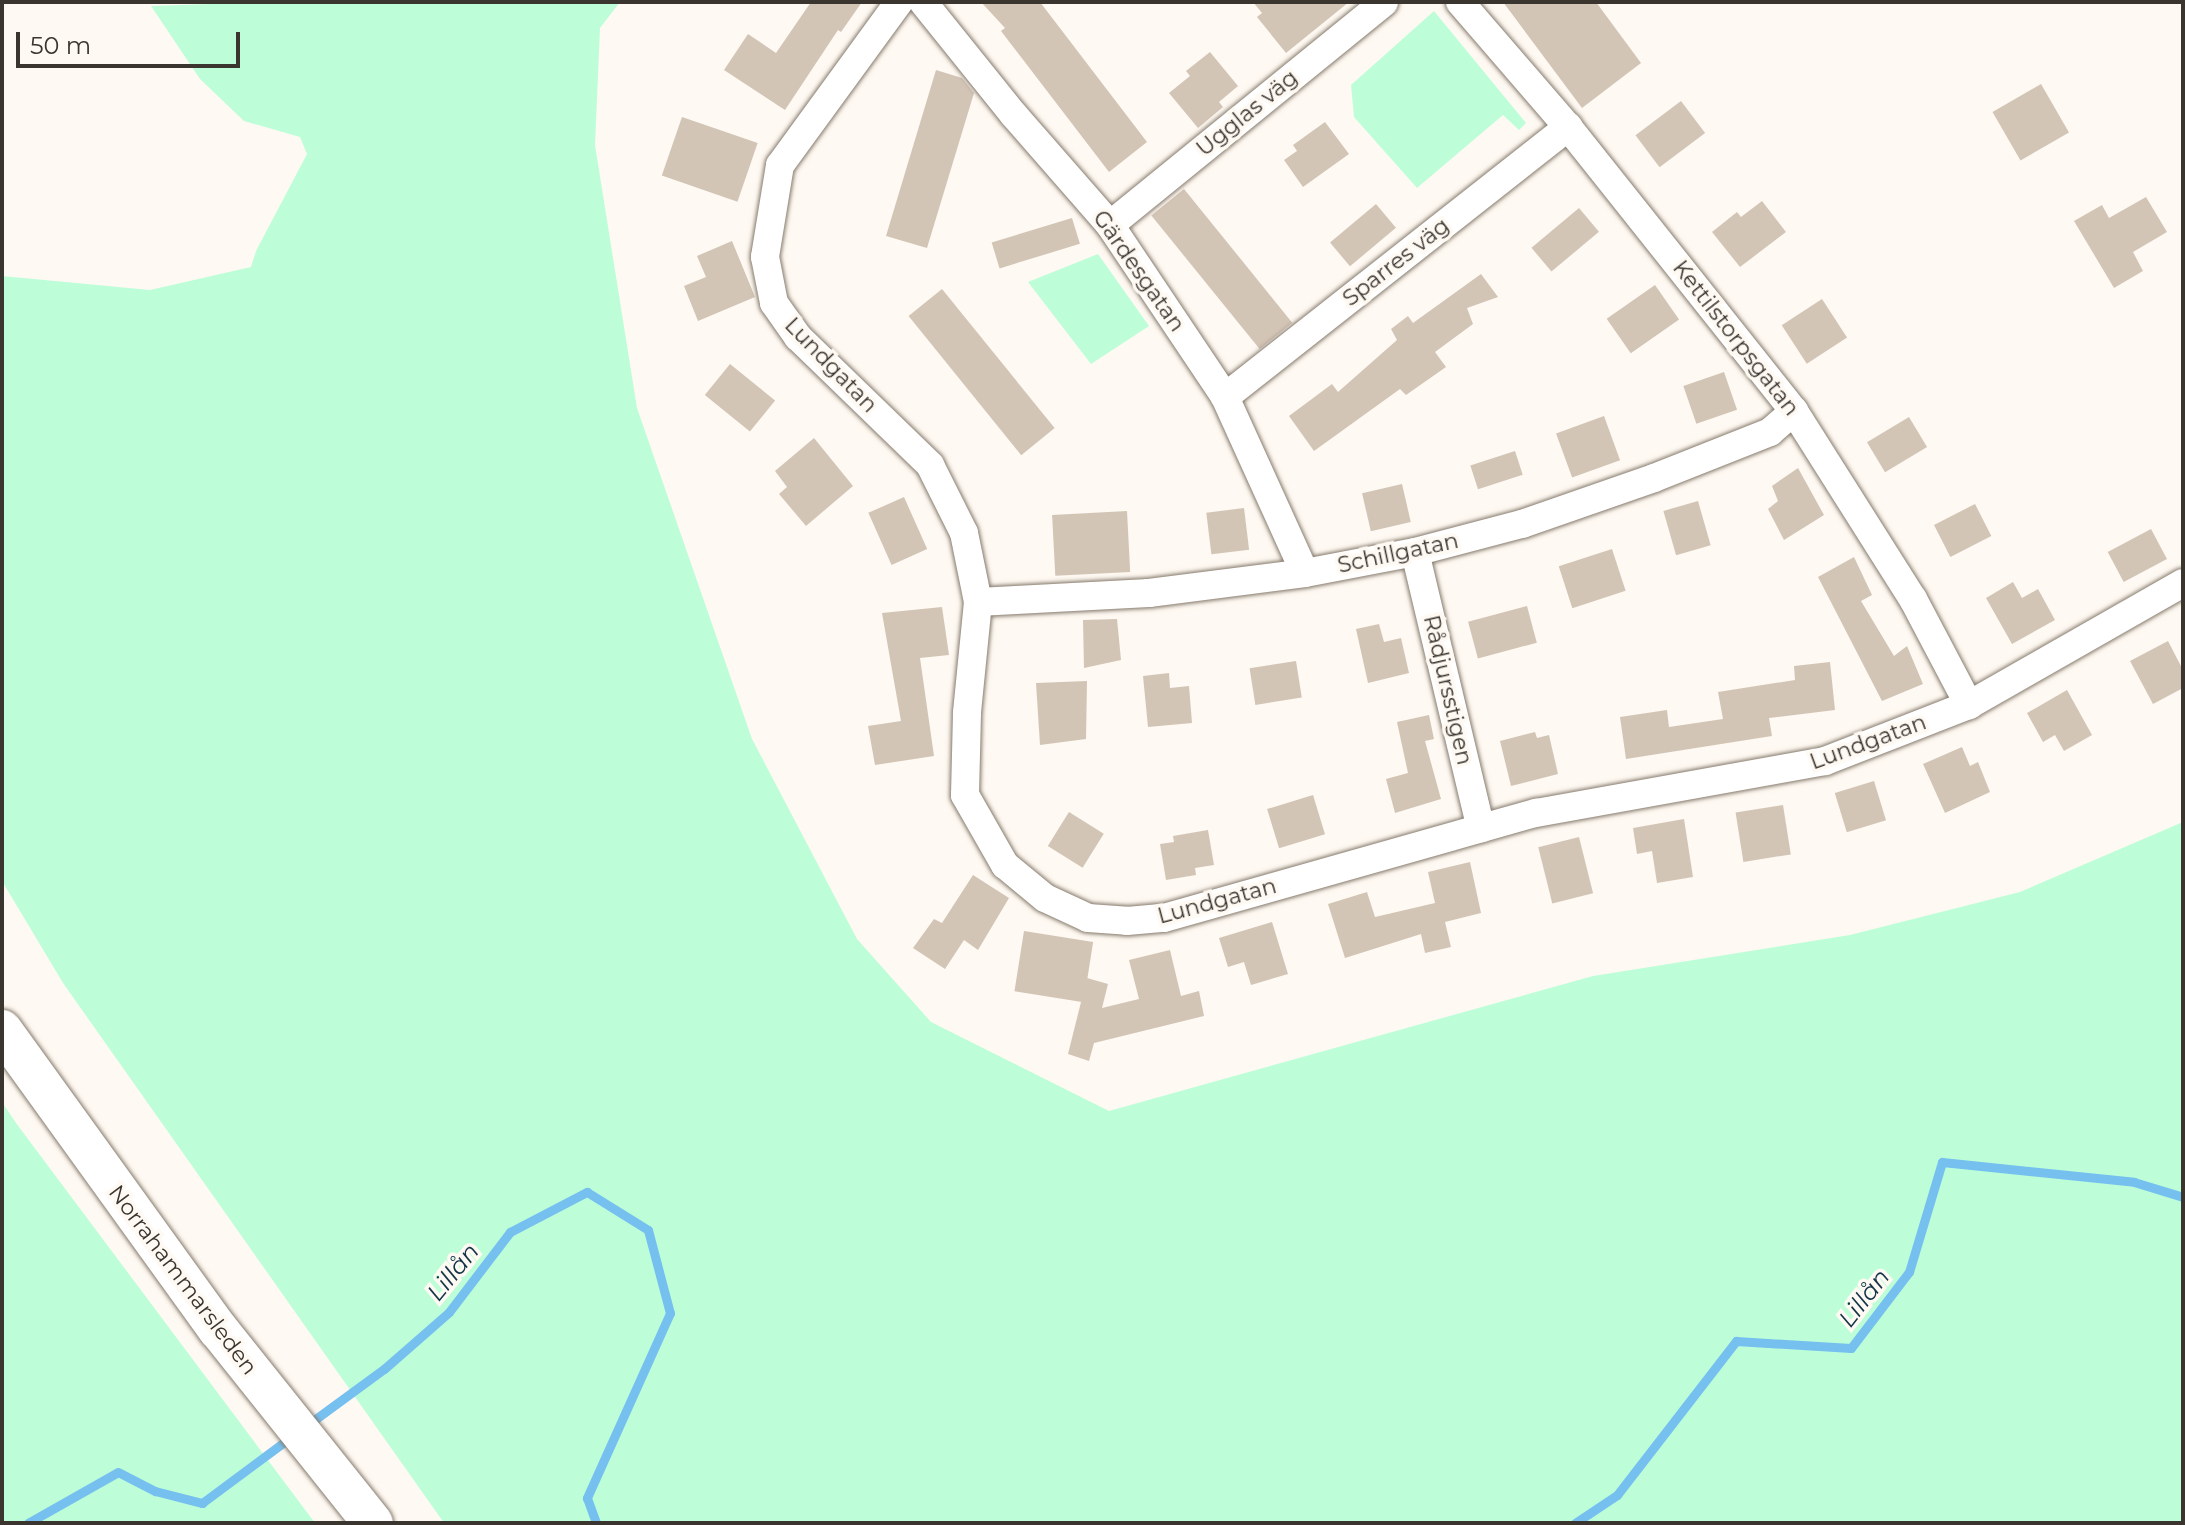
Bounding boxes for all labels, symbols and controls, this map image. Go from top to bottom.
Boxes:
scale bar [20,16,244,66]
text: 50 m [30,31,91,60]
street label: Ugglas väg [1191,64,1303,162]
street label: Gärdesgatan [1088,205,1190,337]
street label: Sparres väg [1337,212,1455,312]
street label: Kettilstorpsgatan [1667,255,1805,421]
street label: Lundgatan [779,312,883,418]
street label: Schillgatan [1335,527,1461,579]
street label: Rådjursstigen [1418,613,1478,767]
street label: Lundgatan [1806,709,1930,775]
street label: Lundgatan [1155,872,1279,930]
street label: Norrahammarsleden [103,1180,263,1380]
water label: Lillån [421,1237,485,1307]
water label: Lillån [1832,1263,1896,1333]

